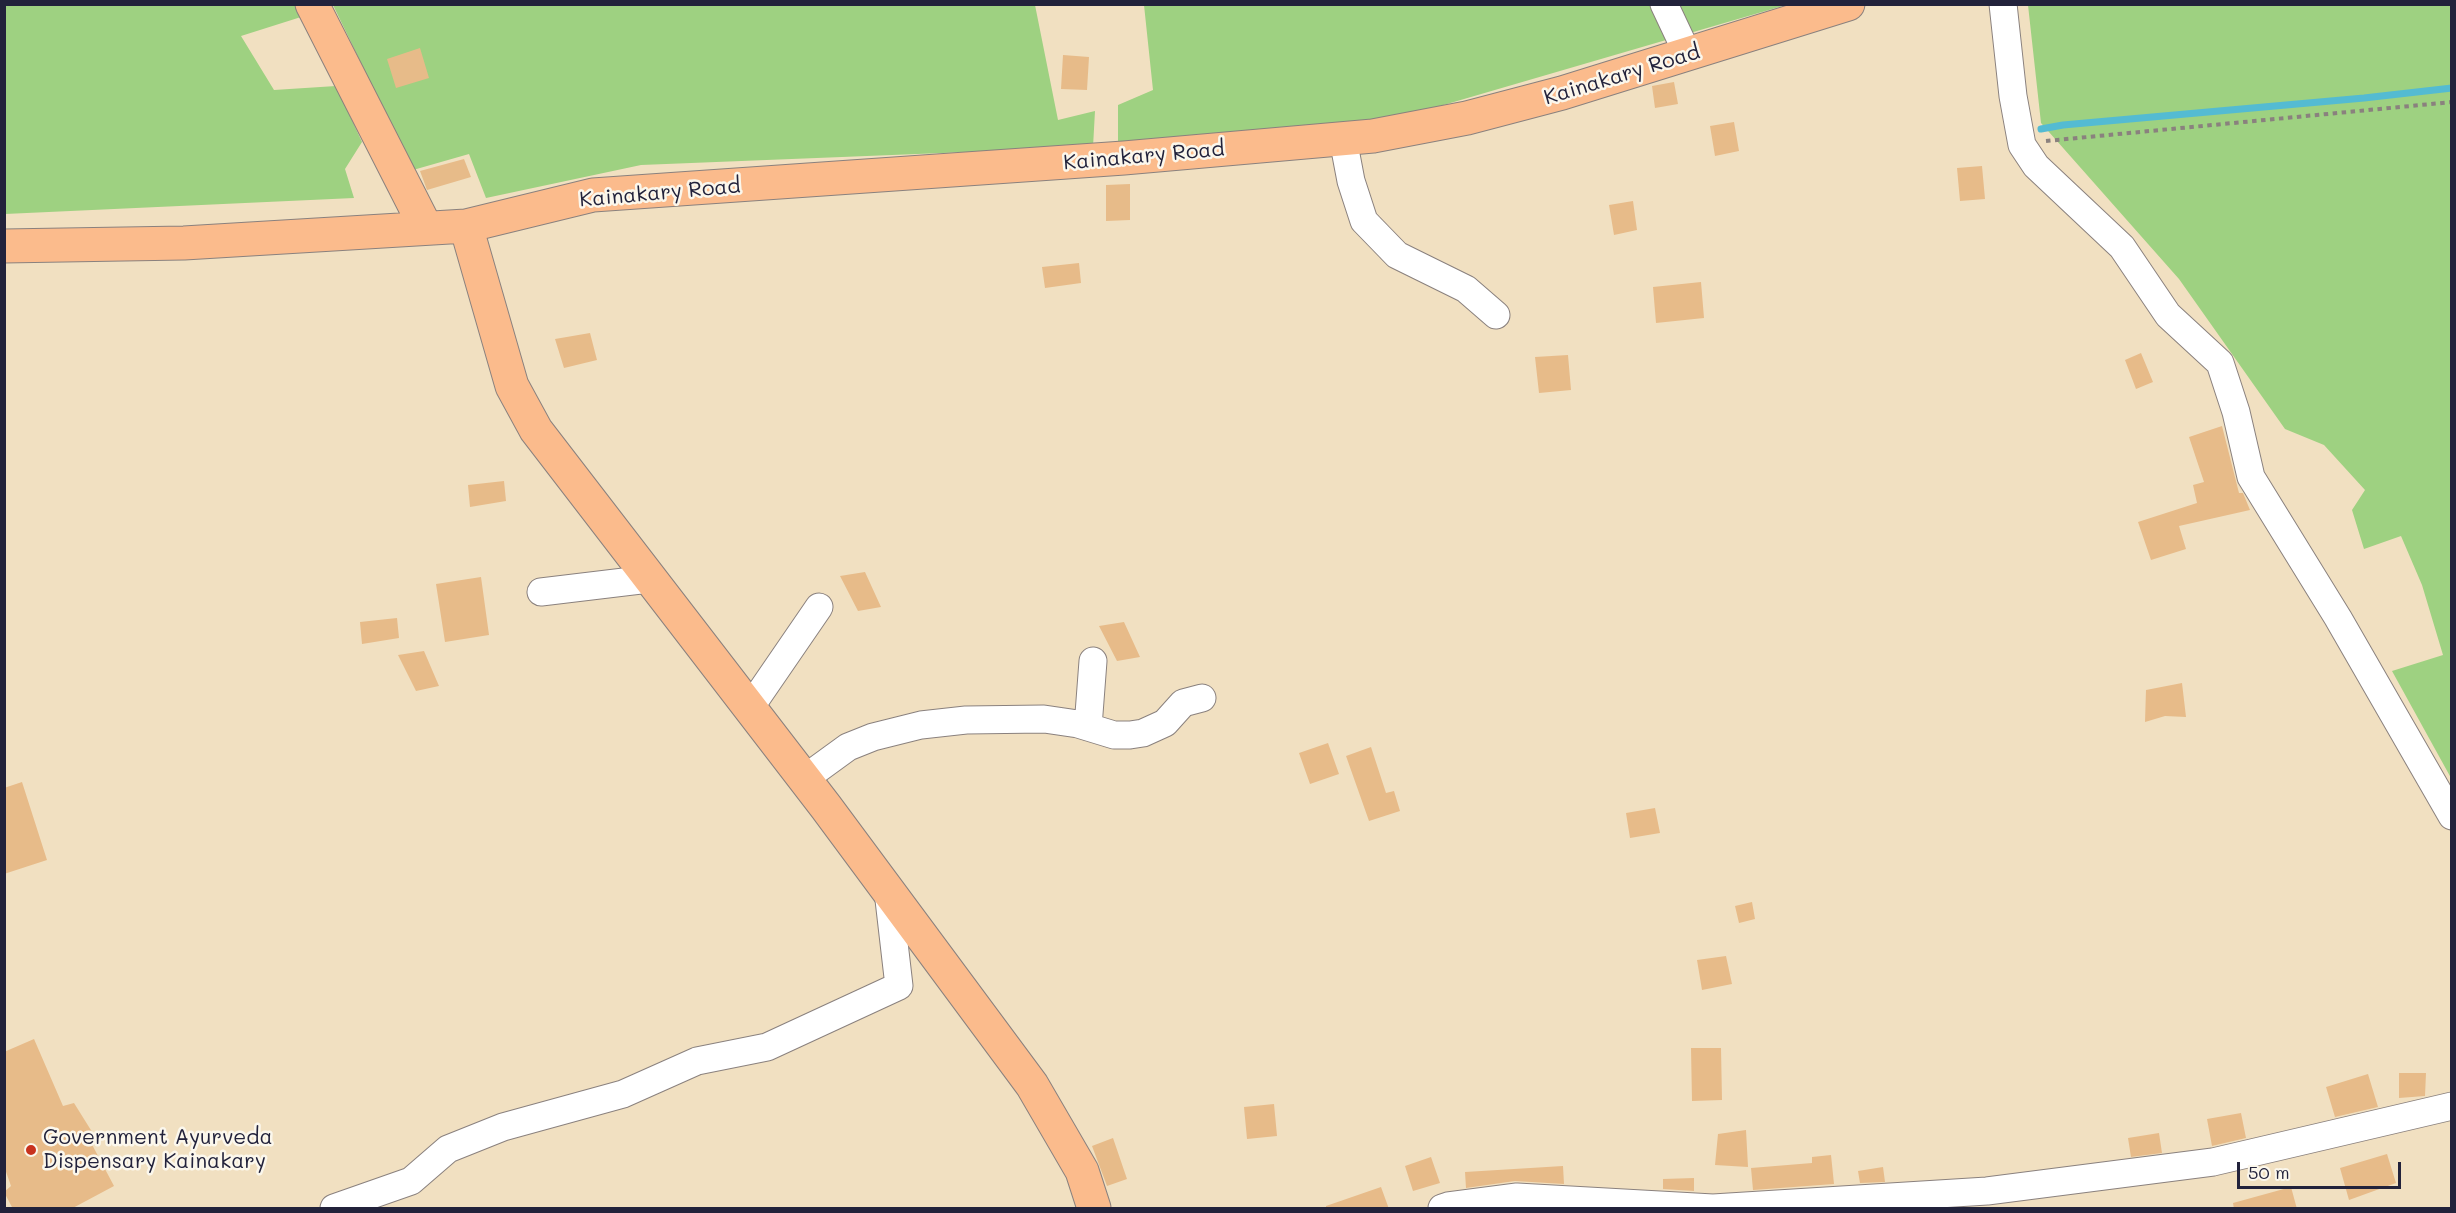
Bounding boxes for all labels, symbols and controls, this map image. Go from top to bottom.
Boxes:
street label: Kainakary Road [1541,39,1703,111]
street label: Kainakary Road [1062,136,1226,176]
street label: Kainakary Road [578,173,742,213]
place label: Government Ayurveda Dispensary Kainakary [43,1125,273,1175]
marker: Government Ayurveda Dispensary Kainakary [24,1143,38,1157]
scale bar [2240,1150,2404,1188]
text: 50 m [2248,1160,2290,1184]

